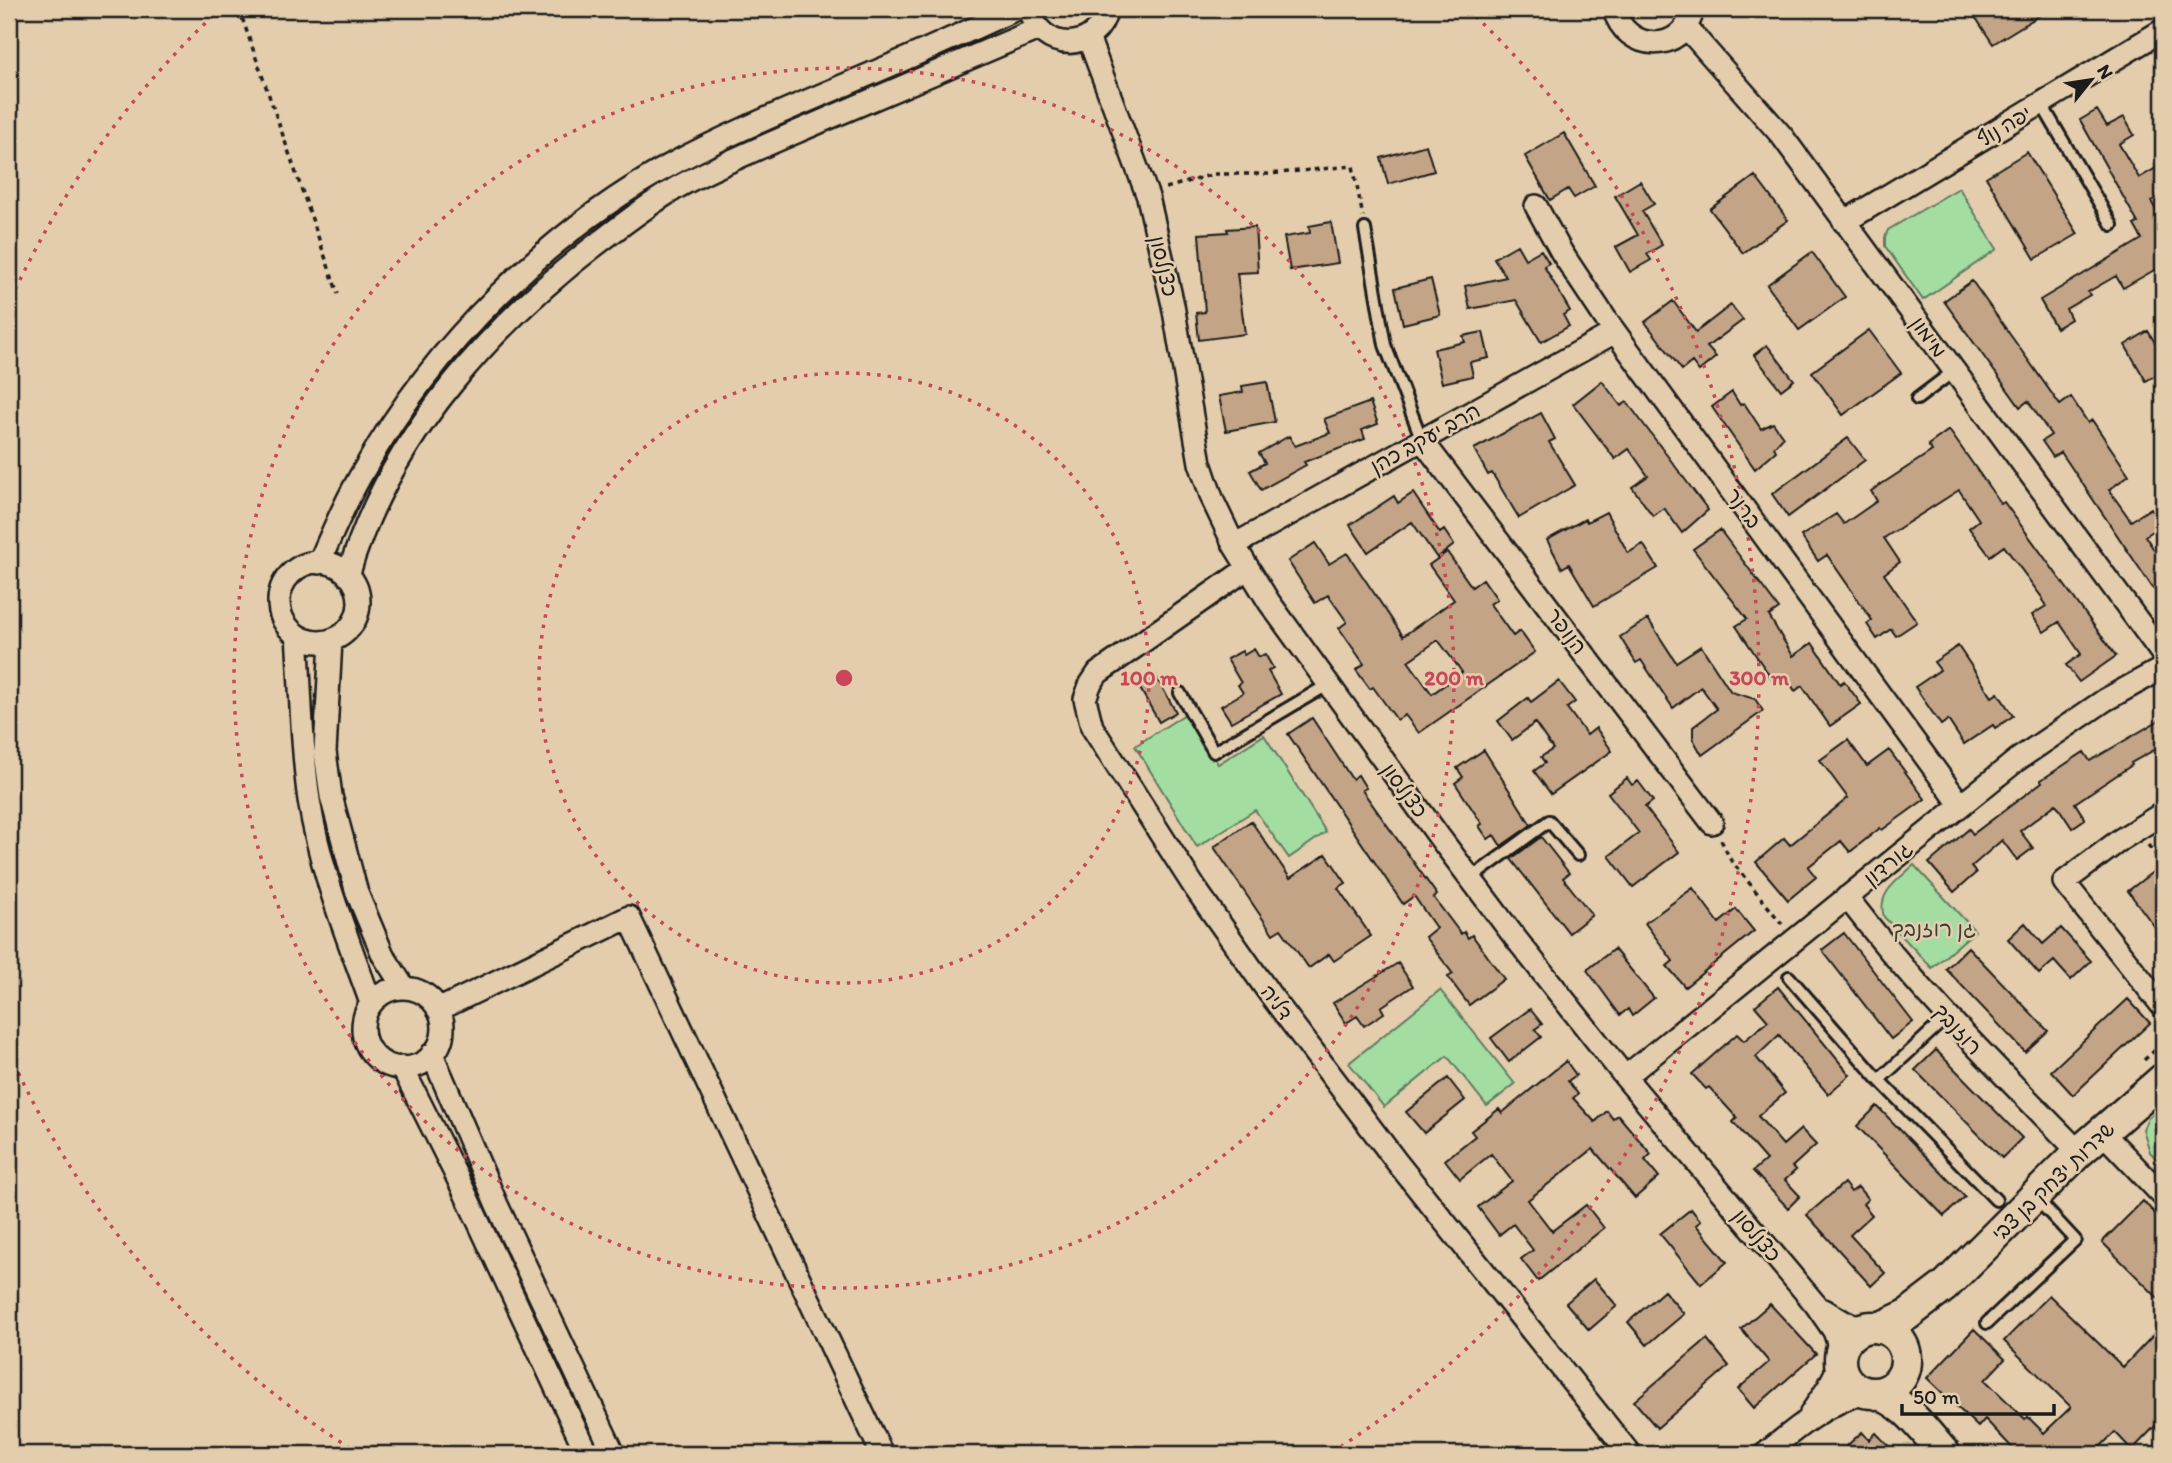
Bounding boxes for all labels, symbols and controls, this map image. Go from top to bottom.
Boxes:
north arrow [2056,46,2126,116]
text: N [2092,60,2118,83]
street label: יפה נוף [1972,100,2036,152]
street label: כצנלסון [1144,233,1183,299]
street label: מימון [1905,312,1952,363]
street label: הרב יעקב כהן [1366,397,1485,479]
street label: ברנר [1721,483,1767,533]
street label: הנופר [1542,603,1592,659]
text: 100 m [1120,665,1178,690]
text: 200 m [1424,665,1484,690]
text: 300 m [1729,665,1789,690]
centre of rings [832,666,856,690]
street label: כצנלסון [1376,758,1433,823]
street label: גורדון [1858,836,1918,891]
park label: גן רוזנבך [1892,916,1976,942]
street label: דליה [1256,979,1298,1025]
street label: רוזנבך [1928,998,1987,1060]
street label: שדרות יצחק בן צבי [1986,1116,2120,1247]
street label: כצנלסון [1727,1203,1786,1267]
scale bar [1902,1372,2055,1416]
text: 50 m [1913,1384,1960,1409]

